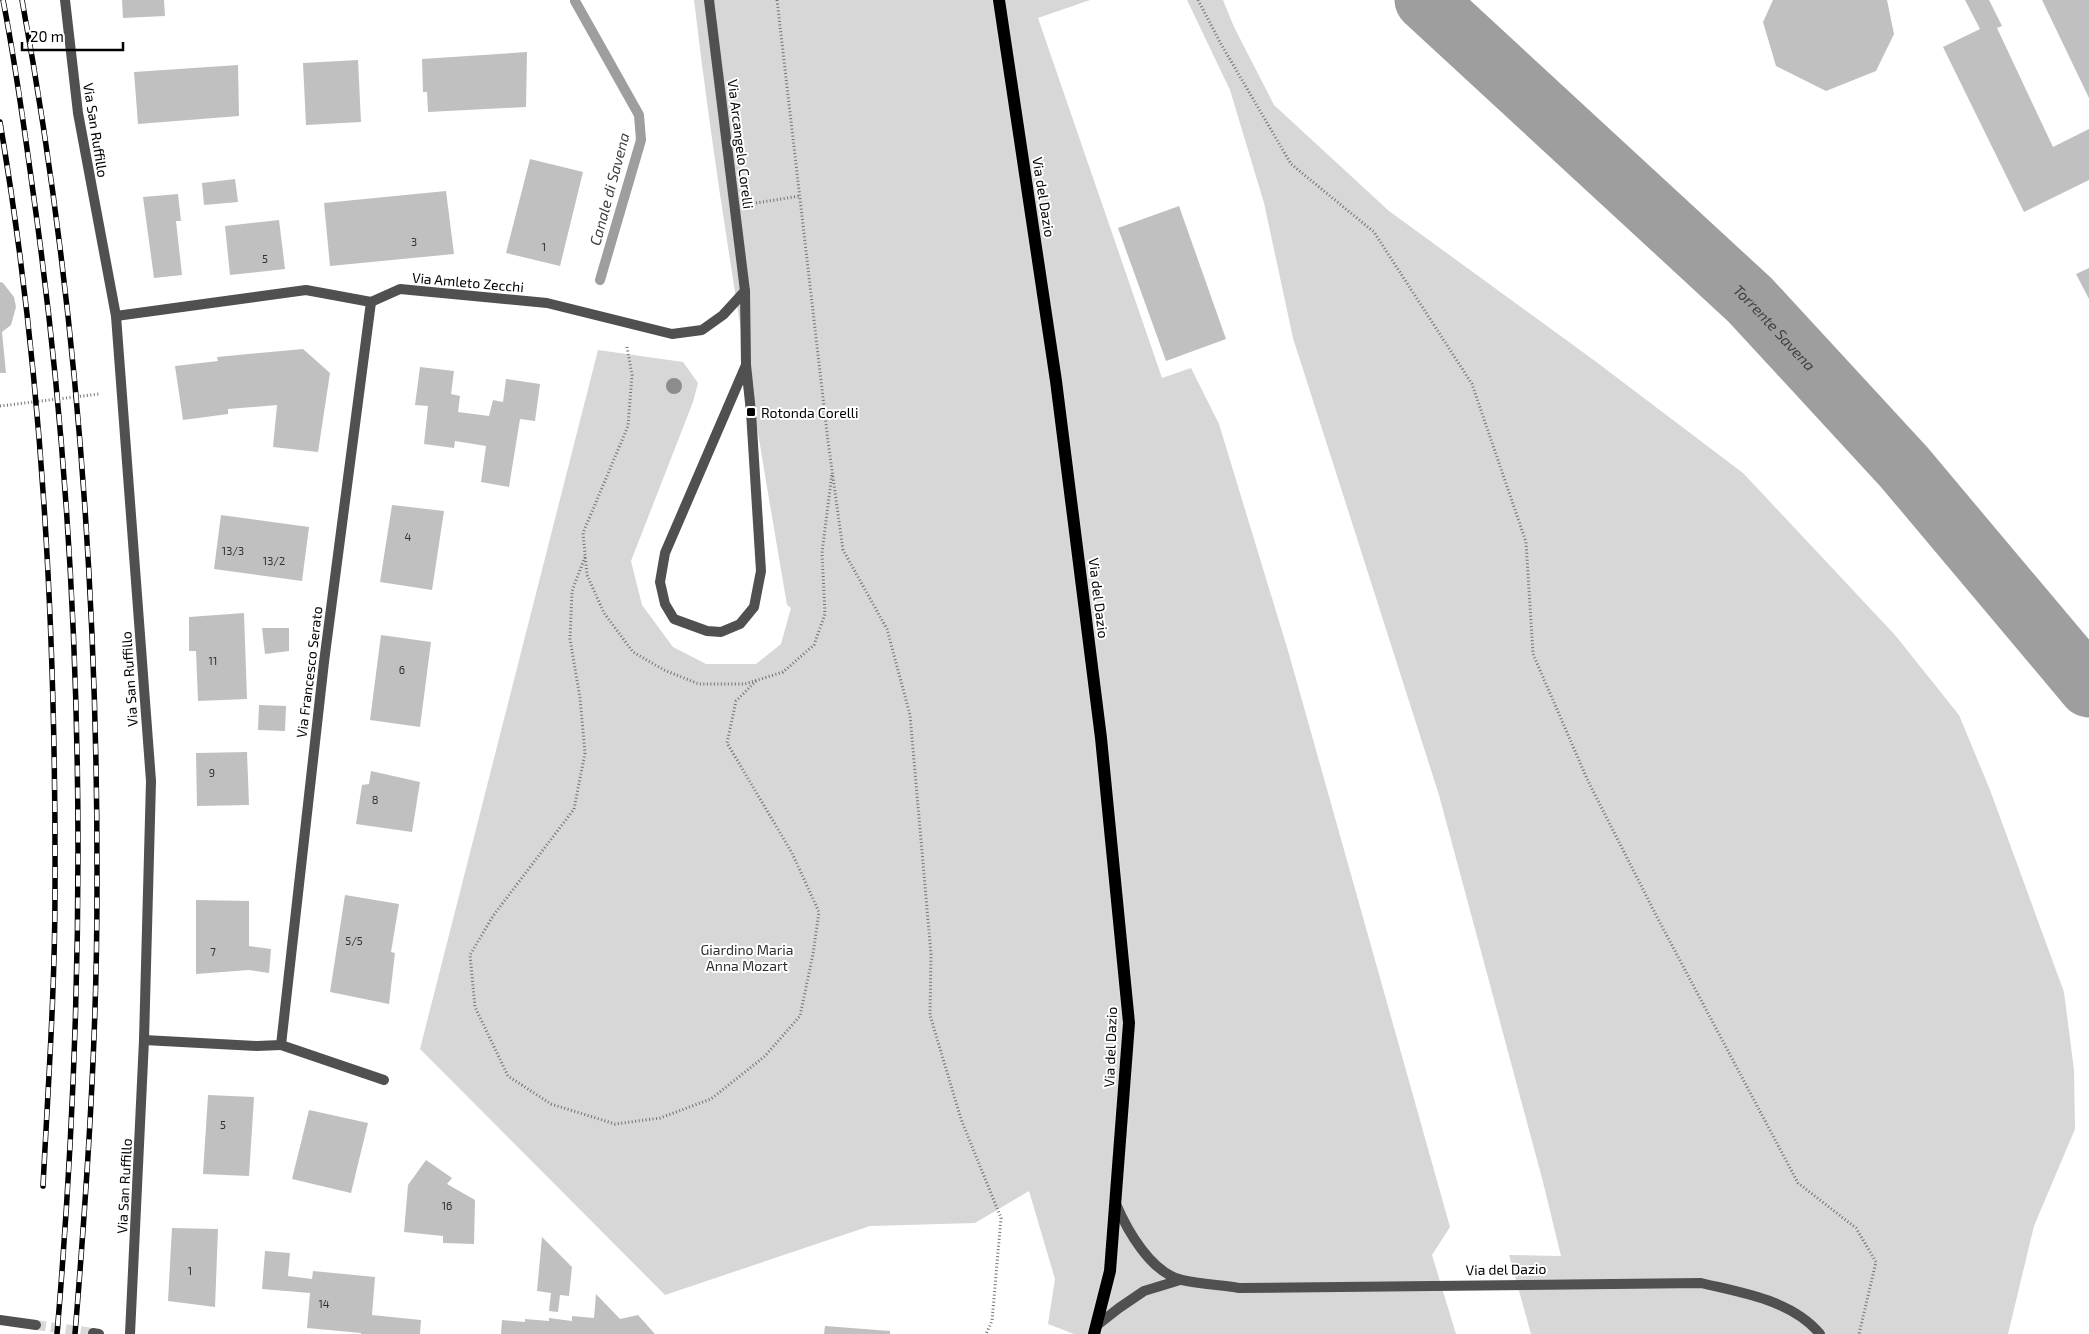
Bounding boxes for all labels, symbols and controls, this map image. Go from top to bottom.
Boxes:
scale bar [22,20,124,52]
text: 20 m [30,27,64,45]
street label: Via Arcangelo Corelli [725,78,757,210]
street label: Via San Ruffillo [80,82,112,179]
water label: Canale di Savena [585,131,633,247]
street label: Via del Dazio [1029,156,1059,238]
house number: 3 [411,235,417,248]
house number: 1 [542,240,546,253]
house number: 5 [262,252,268,265]
street label: Via Amleto Zecchi [411,269,525,295]
water label: Torrente Savena [1730,280,1819,374]
place label: Rotonda Corelli [761,404,858,421]
marker: Rotonda Corelli [745,406,757,418]
house number: 4 [405,530,412,543]
house number: 13/3 [222,544,244,557]
house number: 13/2 [263,554,285,567]
street label: Via del Dazio [1086,557,1112,639]
street label: Via Francesco Serato [292,605,326,739]
street label: Via San Ruffillo [117,631,141,727]
house number: 11 [209,654,217,667]
house number: 6 [399,663,405,676]
house number: 9 [209,766,215,779]
house number: 8 [372,793,378,806]
house number: 5/5 [345,934,363,947]
park label: Giardino Maria Anna Mozart [701,941,793,974]
house number: 7 [210,945,216,958]
street label: Via del Dazio [1100,1006,1120,1088]
house number: 5 [220,1118,226,1131]
street label: Via San Ruffillo [113,1138,135,1234]
house number: 16 [442,1199,452,1212]
street label: Via del Dazio [1465,1260,1547,1278]
house number: 1 [188,1264,192,1277]
house number: 14 [318,1297,330,1310]

